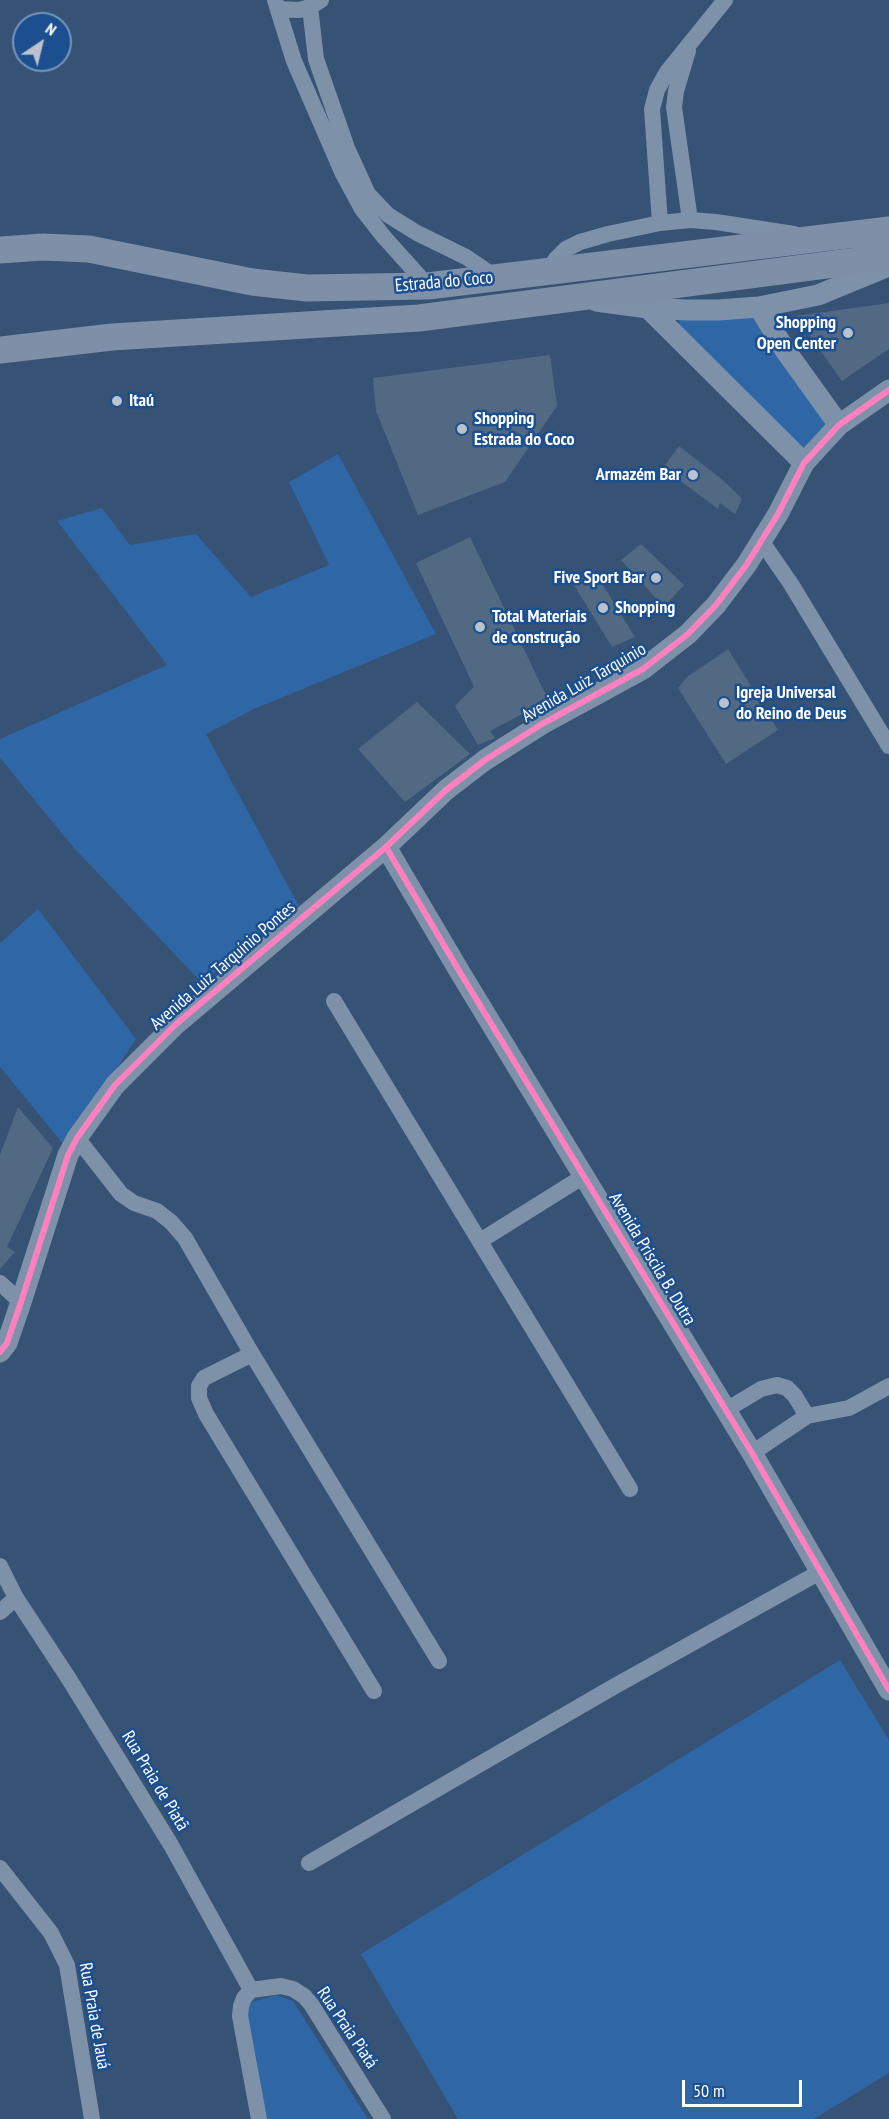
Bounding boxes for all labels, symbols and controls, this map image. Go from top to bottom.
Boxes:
north arrow [12,12,72,72]
text: N [42,18,60,40]
street label: Estrada do Coco [394,267,494,297]
place label: Shopping Open Center [757,312,836,354]
marker: Shopping Open Center [841,326,855,340]
place label: Itaú [129,390,154,412]
marker: Itaú [110,394,124,408]
place label: Shopping Estrada do Coco [474,408,575,450]
marker: Shopping Estrada do Coco [455,422,469,436]
place label: Armazém Bar [596,464,681,486]
marker: Armazém Bar [686,468,700,482]
place label: Five Sport Bar [554,567,644,589]
marker: Five Sport Bar [649,571,663,585]
place label: Shopping [615,597,675,619]
marker: Shopping [596,601,610,615]
place label: Total Materiais de construção [492,606,587,648]
marker: Total Materiais de construção [473,620,487,634]
street label: Avenida Luiz Tarquinio [518,639,650,727]
place label: Igreja Universal do Reino de Deus [736,682,847,724]
marker: Igreja Universal do Reino de Deus [717,696,731,710]
street label: Avenida Luiz Tarquínio Pontes [146,897,300,1035]
street label: Avenida Priscila B. Dutra [604,1189,700,1329]
street label: Rua Praia de Piatã [117,1727,193,1835]
street label: Rua Praia de Jauá [74,1961,114,2071]
street label: Rua Praia Piatá [312,1983,382,2073]
scale bar [685,2068,805,2106]
text: 50 m [693,2079,725,2102]

